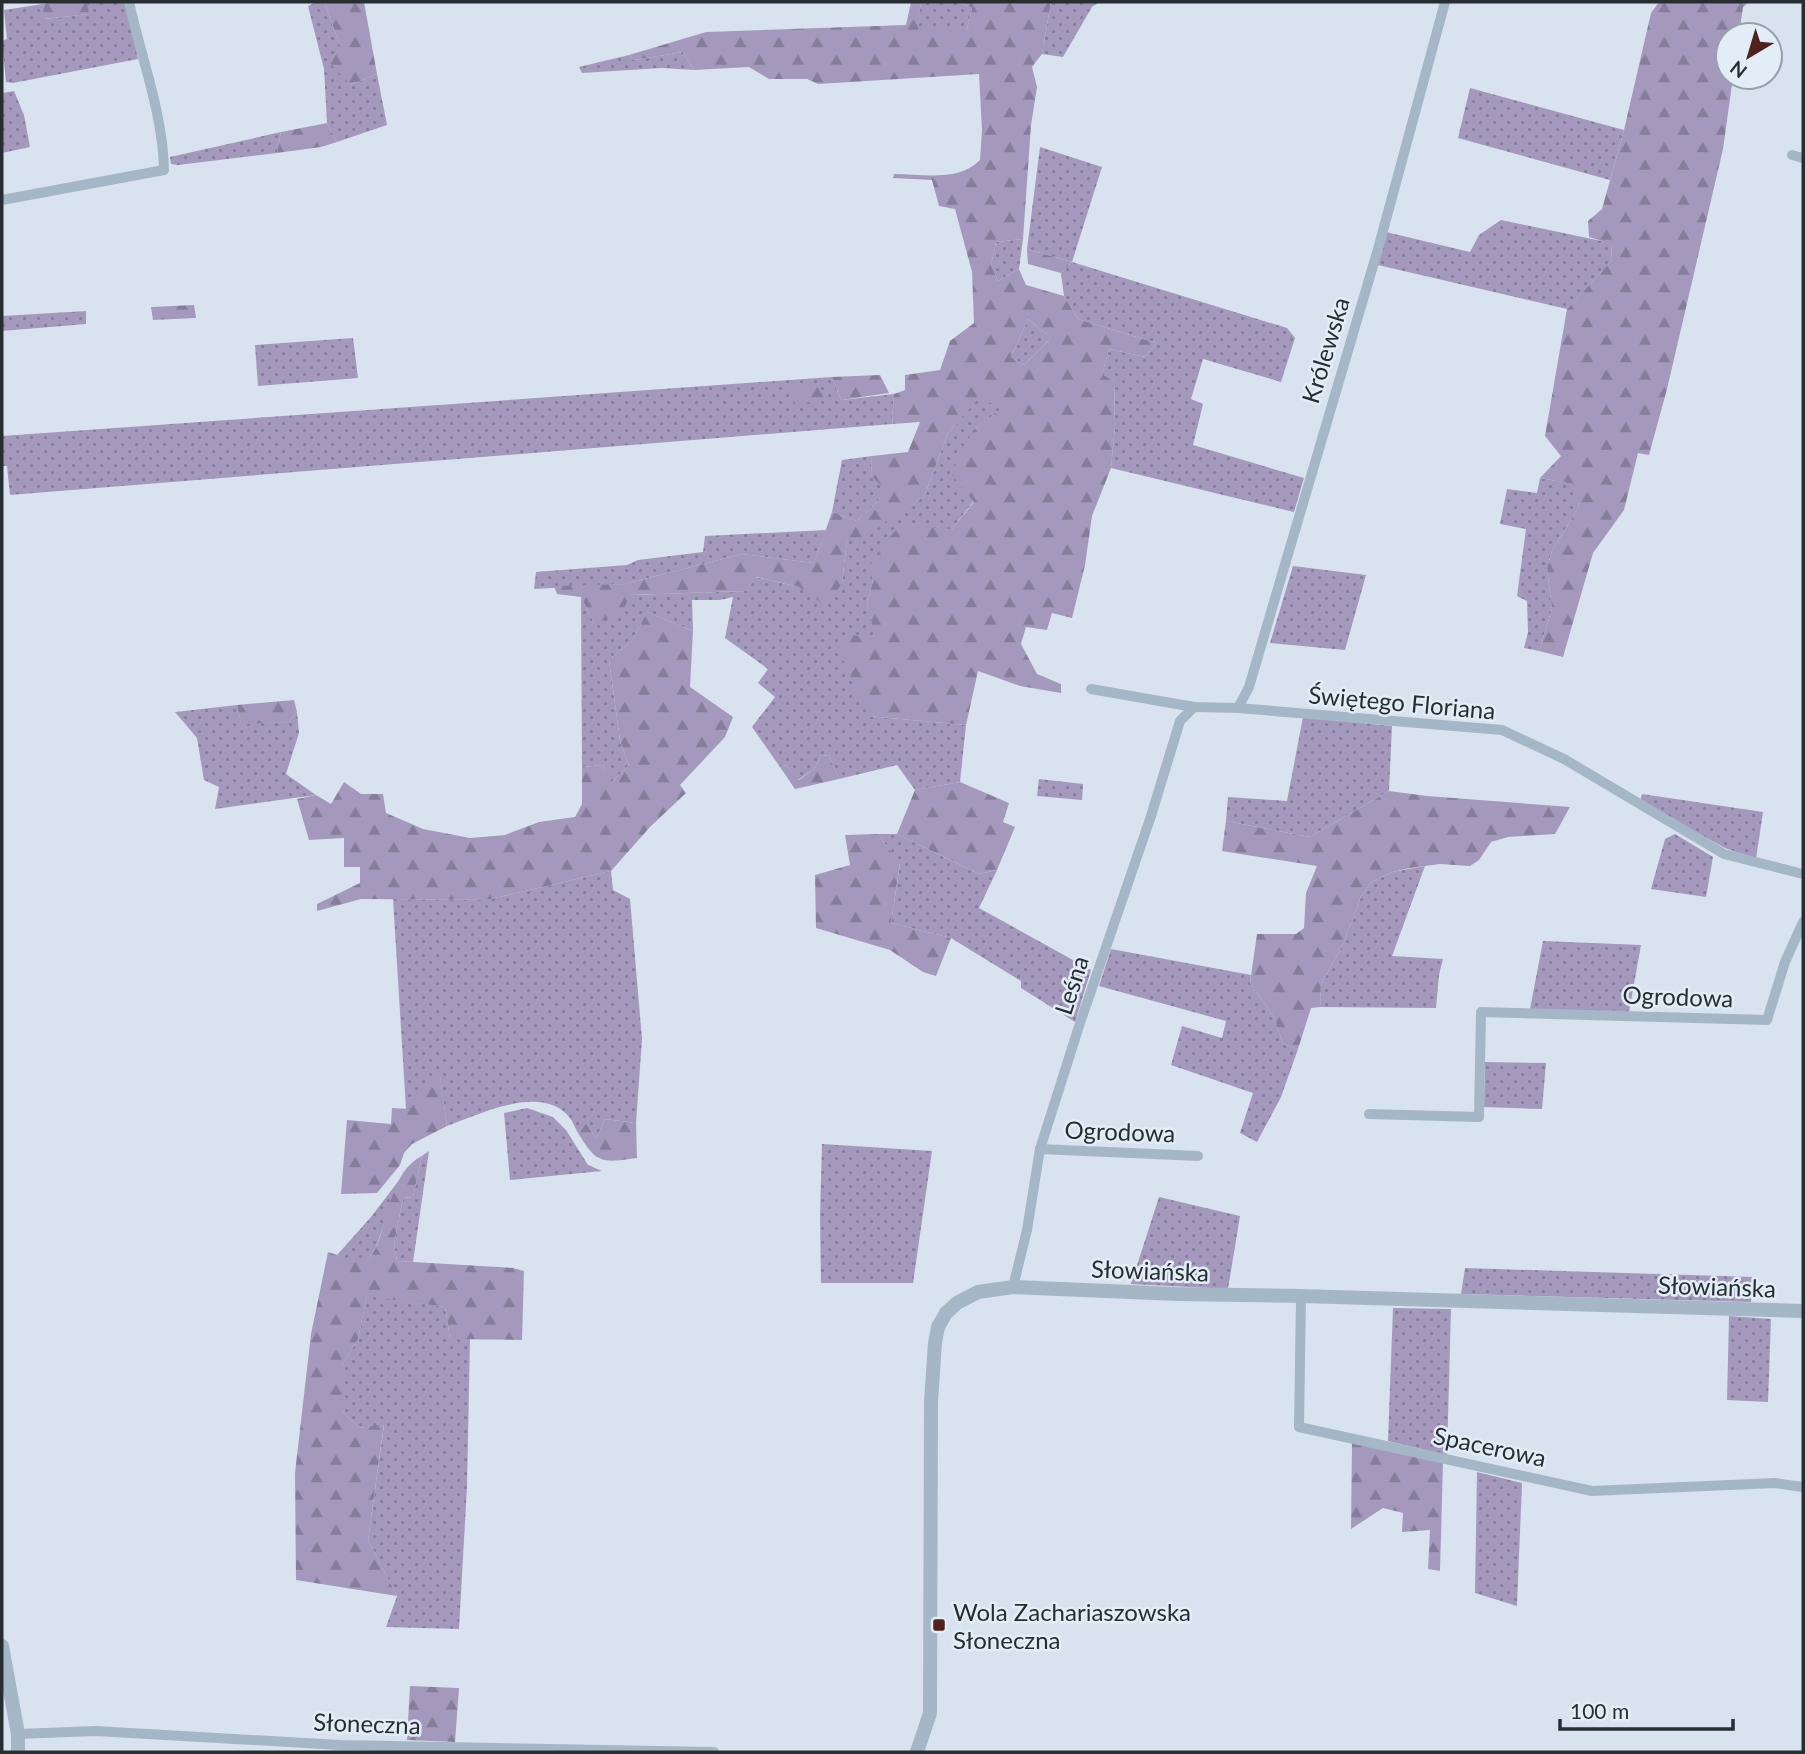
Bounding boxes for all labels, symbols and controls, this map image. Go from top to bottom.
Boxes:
north arrow [1714,21,1784,91]
text: N [1725,56,1751,83]
street label: Królewska [1295,294,1355,406]
street label: Świętego Floriana [1307,679,1497,725]
street label: Leśna [1048,952,1094,1018]
street label: Ogrodowa [1622,980,1734,1012]
street label: Ogrodowa [1064,1115,1176,1147]
street label: Słowiańska [1090,1253,1210,1287]
street label: Słowiańska [1657,1269,1777,1303]
street label: Spacerowa [1431,1420,1549,1472]
place label: Wola Zachariaszowska Słoneczna [953,1597,1191,1654]
marker: Wola Zachariaszowska Słoneczna [931,1617,947,1633]
scale bar [1560,1688,1733,1732]
text: 100 m [1570,1698,1629,1723]
street label: Słoneczna [313,1707,421,1739]

